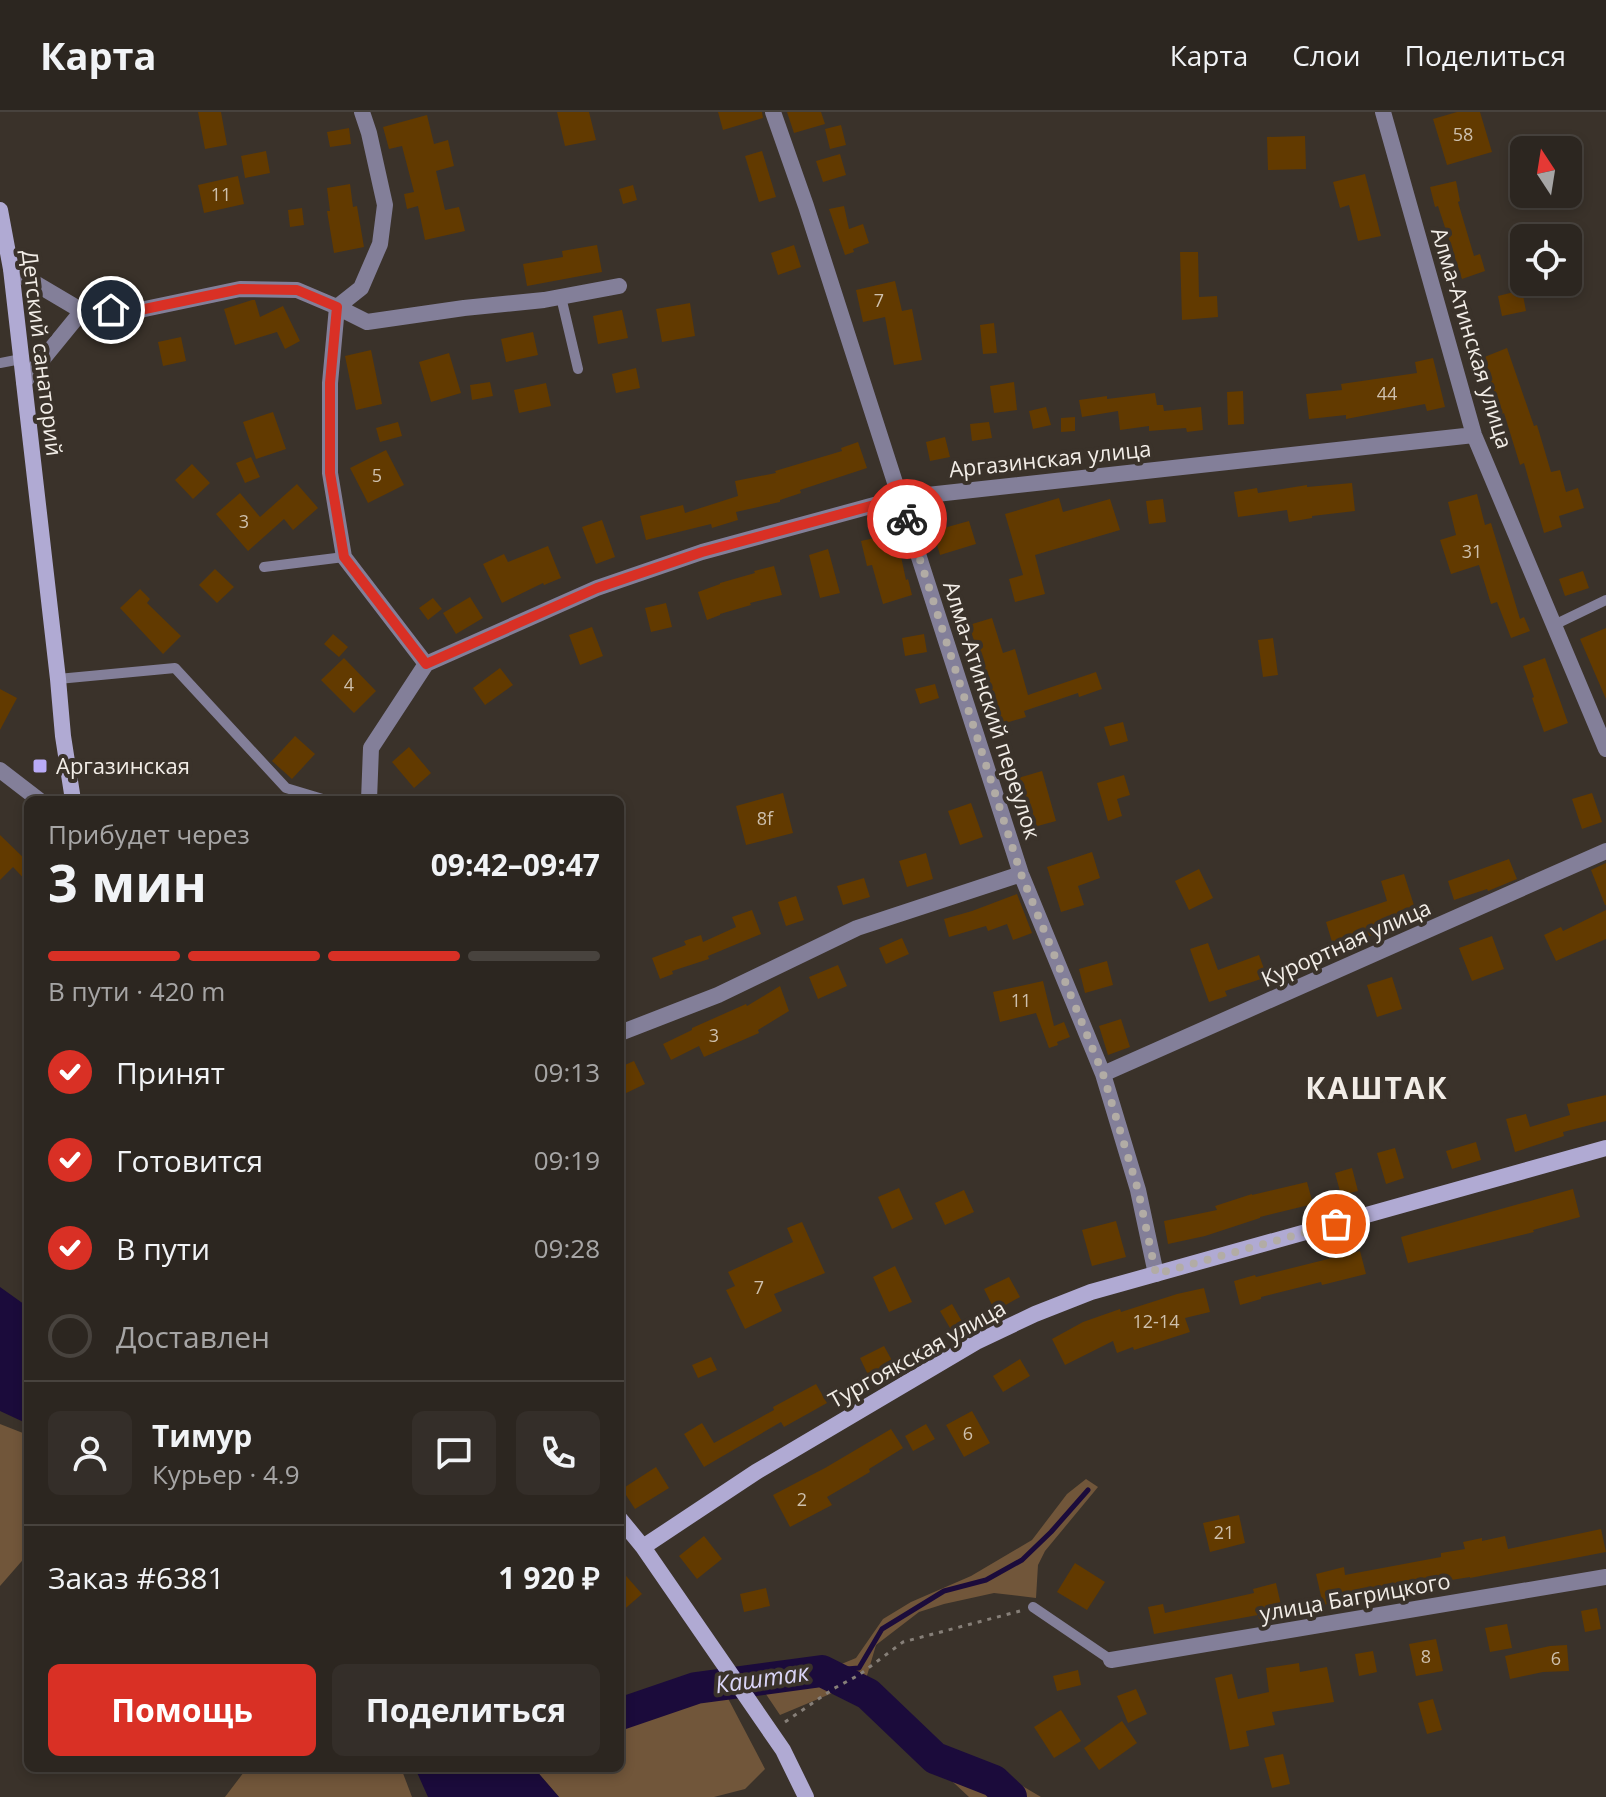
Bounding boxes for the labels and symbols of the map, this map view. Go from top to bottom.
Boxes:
house number: 58 [1453,122,1473,146]
north arrow [1510,136,1582,208]
house number: 11 [211,182,231,206]
street label: Алма-Атинская улица [1425,223,1521,452]
street label: Детский санаторий [15,248,71,458]
pin [77,276,145,344]
house number: 7 [874,288,884,312]
house number: 44 [1377,381,1397,405]
street label: Аргазинская улица [947,432,1153,484]
house number: 5 [372,463,382,487]
courier [867,479,947,559]
house number: 3 [239,509,249,533]
house number: 31 [1462,539,1482,563]
street label: Алма-Атинский переулок [937,577,1049,843]
house number: 4 [344,672,354,696]
place label: Аргазинская [56,750,190,780]
marker: Аргазинская [31,757,49,775]
house number: 8f [757,806,774,830]
street label: Курортная улица [1256,891,1435,993]
house number: 11 [1011,988,1031,1012]
house number: 3 [709,1023,719,1047]
district label: КАШТАК [1305,1067,1449,1108]
pin [1302,1190,1370,1258]
house number: 7 [754,1275,764,1299]
street label: Тургоякская улица [822,1292,1011,1414]
house number: 12-14 [1133,1309,1179,1333]
house number: 6 [963,1421,973,1445]
house number: 2 [797,1487,807,1511]
house number: 21 [1214,1520,1234,1544]
street label: улица Багрицкого [1257,1564,1452,1628]
house number: 8 [1421,1644,1431,1668]
house number: 6 [1551,1646,1561,1670]
water label: Каштак [713,1654,812,1700]

